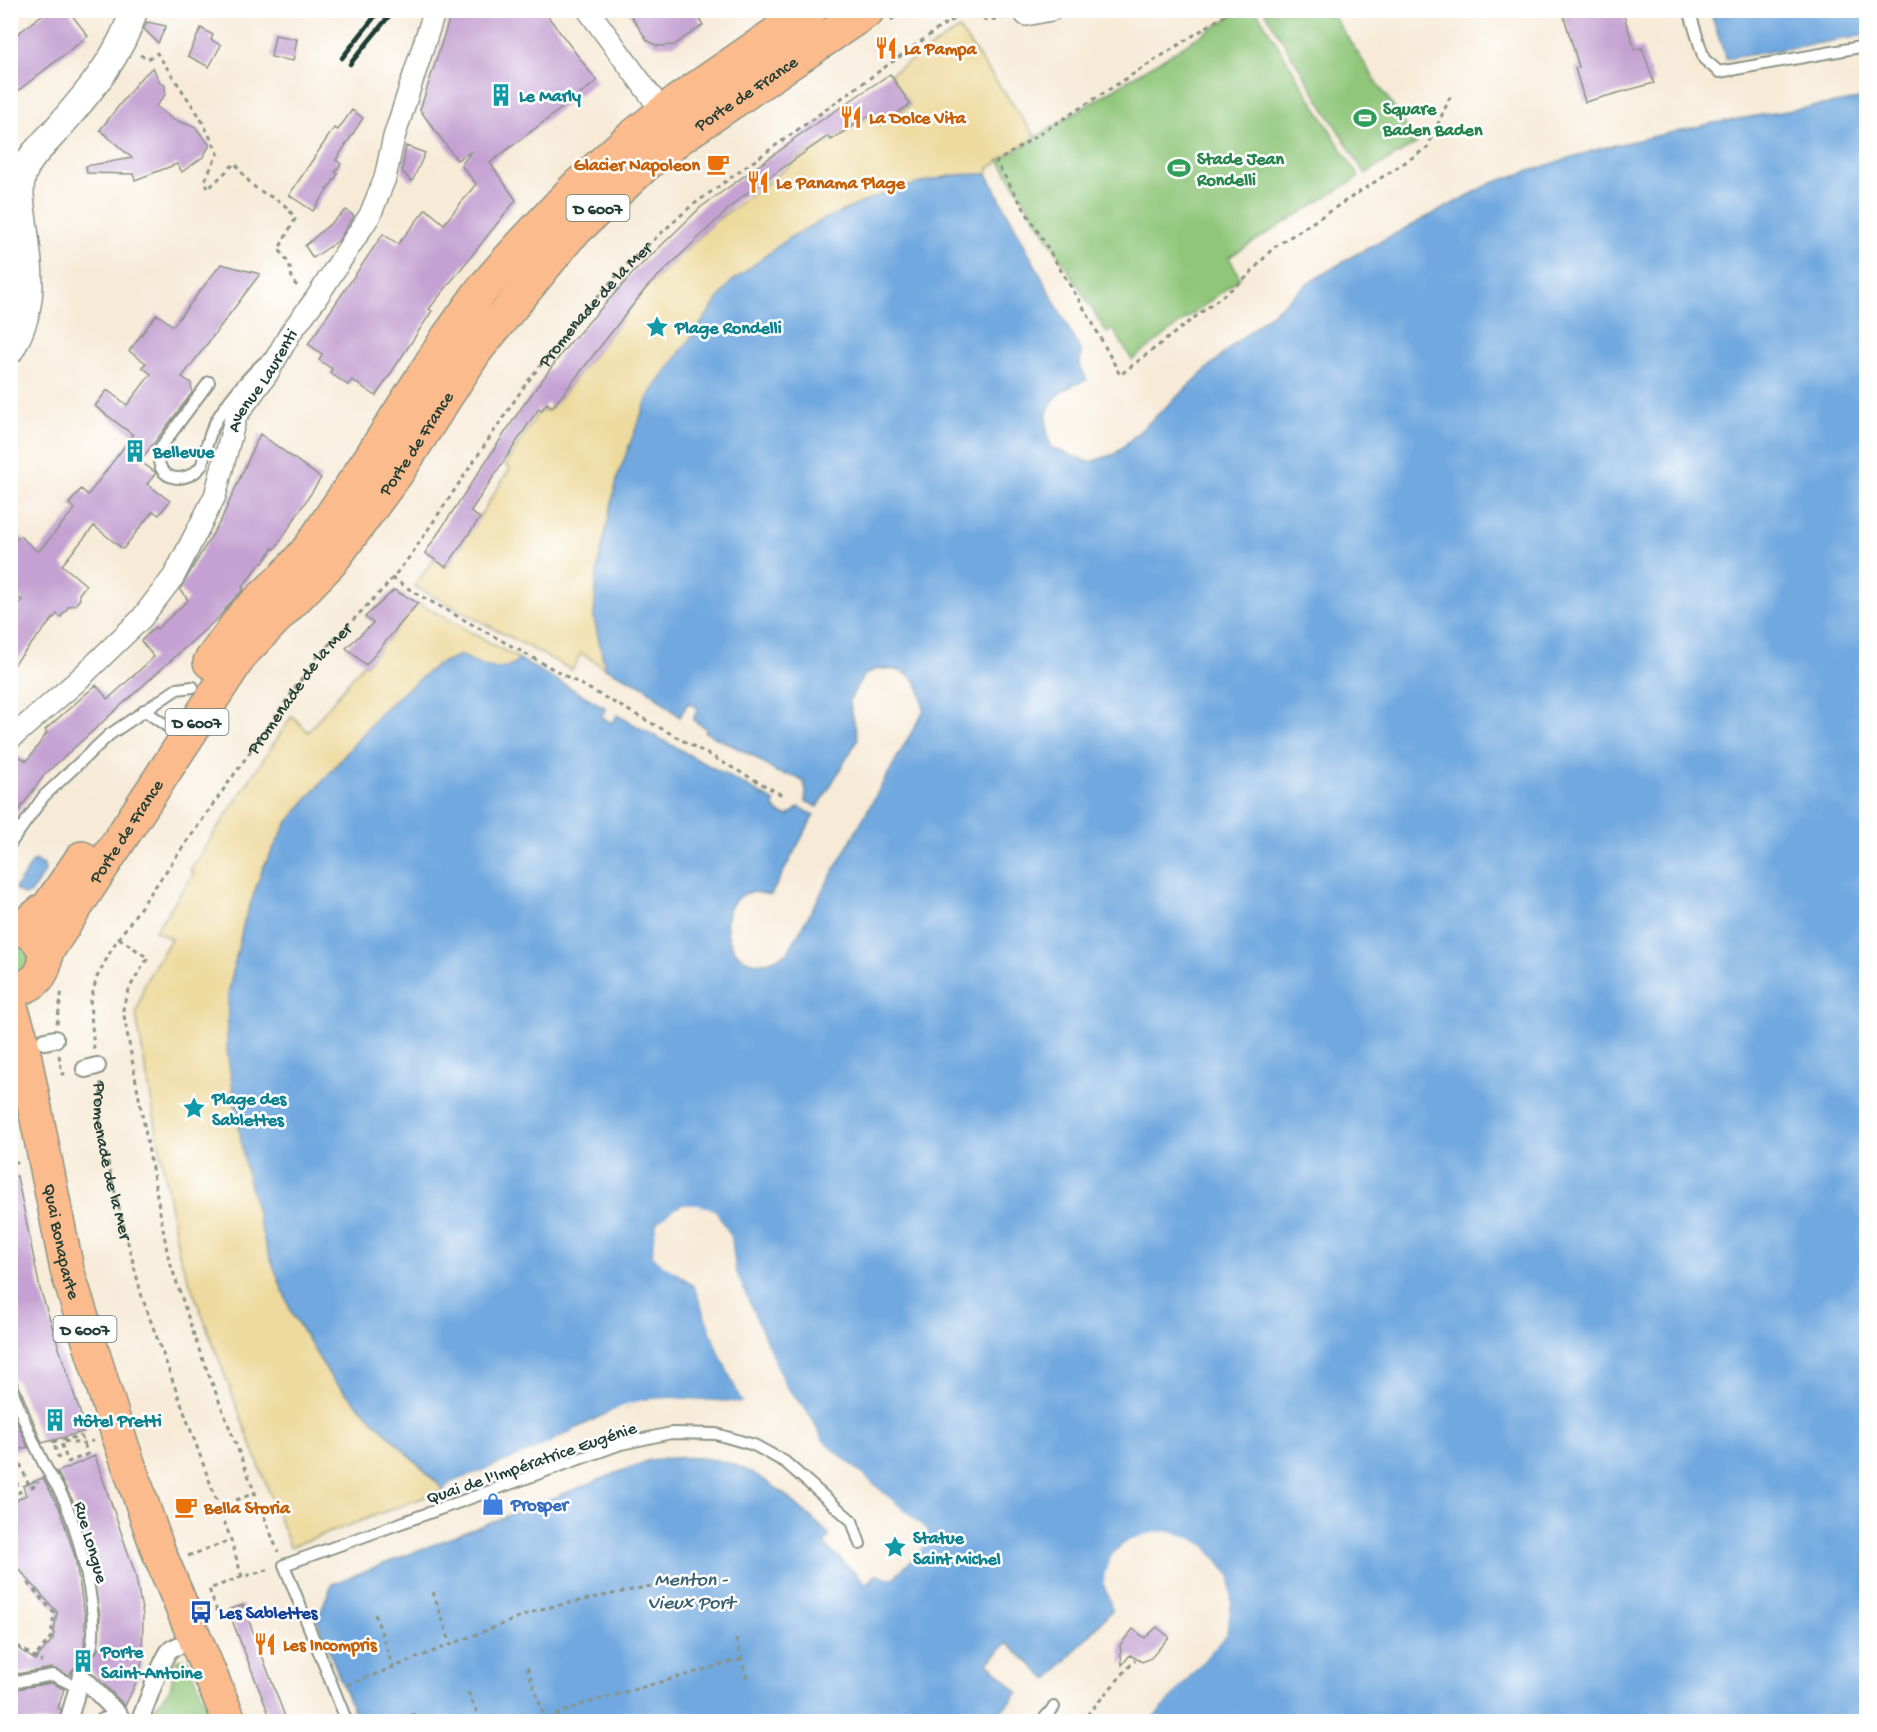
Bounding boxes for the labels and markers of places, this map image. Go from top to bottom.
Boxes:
restaurant icon: La Pampa [873,35,899,61]
place label: La Pampa [904,40,977,61]
building icon: Le Marly [488,82,514,108]
place label: Le Marly [519,87,581,108]
place label: Square Baden Baden [1382,100,1483,142]
restaurant icon: La Dolce Vita [838,104,864,130]
sports icon: Square Baden Baden [1352,105,1378,131]
place label: La Dolce Vita [869,109,967,130]
place label: Stade Jean Rondelli [1196,150,1285,192]
cafe icon: Glacier Napoleon [705,151,731,177]
sports icon: Stade Jean Rondelli [1166,155,1192,181]
place label: Glacier Napoleon [574,156,700,177]
restaurant icon: Le Panama Plage [745,169,771,195]
place label: Le Panama Plage [776,174,906,195]
place icon: Plage Rondelli [644,314,670,340]
place label: Plage Rondelli [674,319,782,340]
building icon: Bellevue [122,438,148,464]
place label: Bellevue [152,443,215,464]
place label: Plage des Sablettes [211,1090,288,1132]
place icon: Plage des Sablettes [181,1095,207,1121]
building icon: Hôtel Pretti [42,1407,68,1433]
place label: Hôtel Pretti [73,1412,162,1433]
shop icon: Prosper [480,1491,506,1517]
cafe icon: Bella Storia [173,1494,199,1520]
place label: Prosper [510,1496,570,1517]
place label: Bella Storia [203,1499,291,1520]
place label: Statue Saint Michel [913,1529,1001,1571]
place icon: Statue Saint Michel [882,1534,908,1560]
bus stop icon: Les Sablettes [188,1599,214,1625]
place label: Les Sablettes [219,1604,319,1625]
restaurant icon: Les Incompris [252,1631,278,1657]
place label: Les Incompris [283,1636,378,1657]
place label: Porte Saint-Antoine [100,1643,203,1685]
building icon: Porte Saint-Antoine [70,1648,96,1674]

